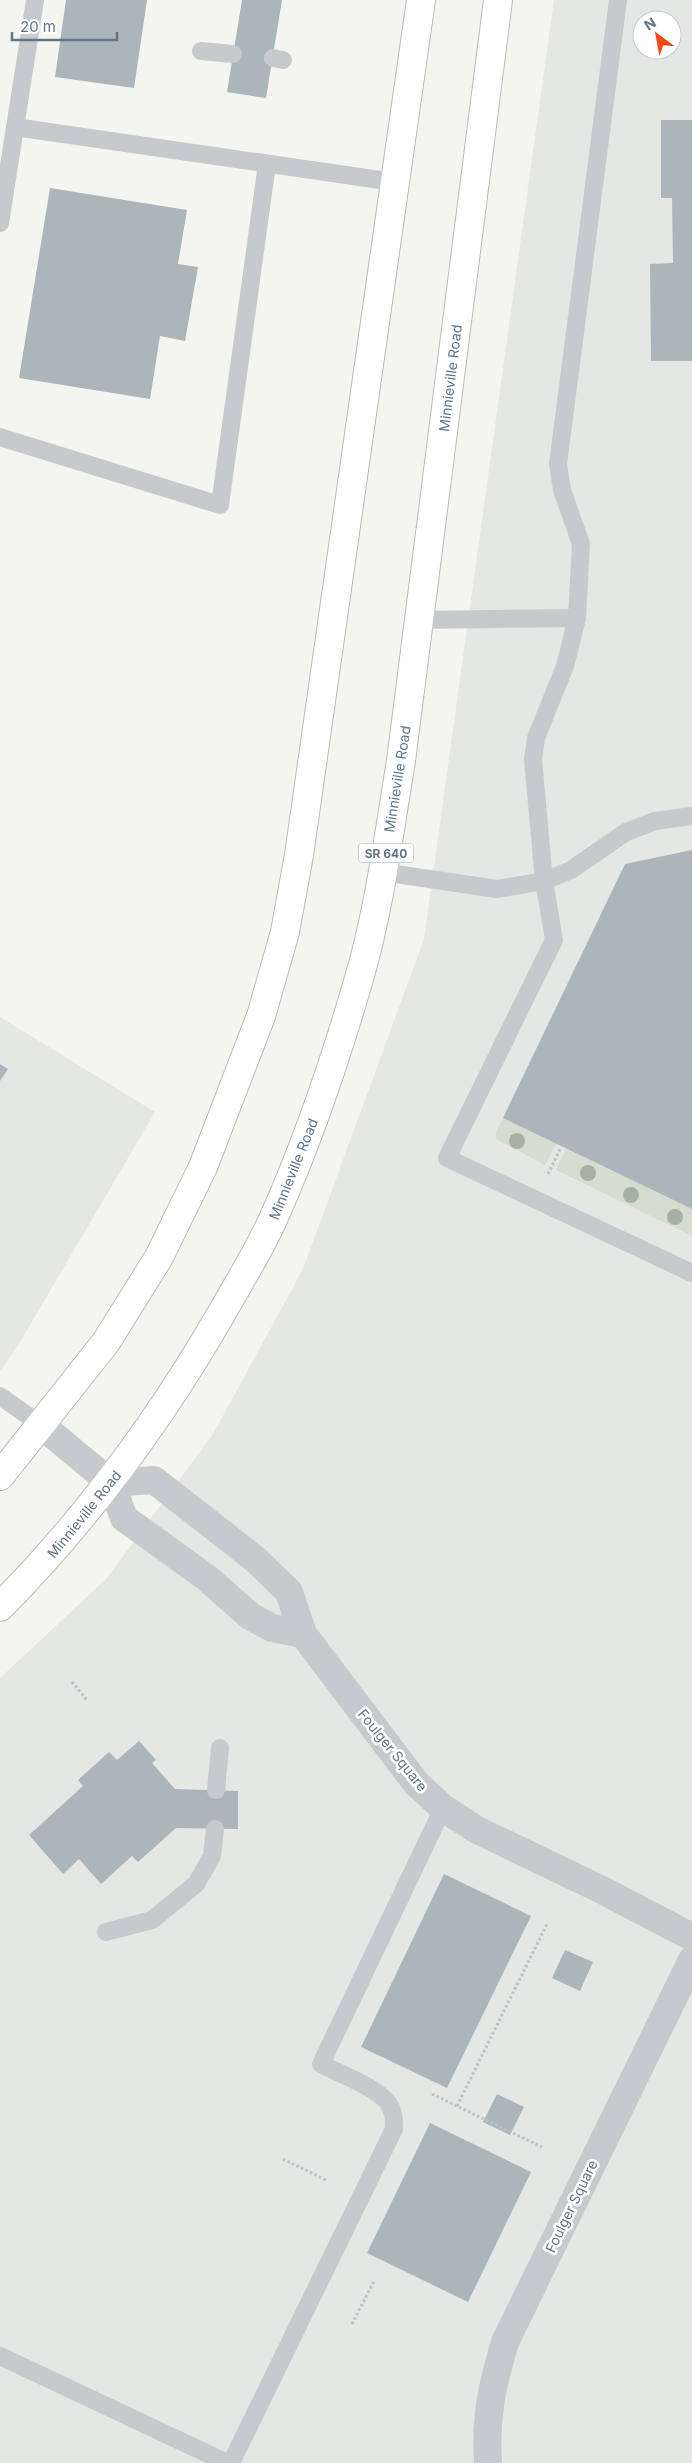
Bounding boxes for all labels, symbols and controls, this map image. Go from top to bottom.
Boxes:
scale bar [12,10,118,42]
north arrow [632,10,682,60]
text: N [641,14,659,34]
text: 20 m [20,17,56,36]
street label: Minnieville Road [435,323,465,433]
street label: Minnieville Road [380,724,414,834]
road number: SR 640 [358,844,414,862]
street label: Minnieville Road [265,1116,321,1222]
street label: Minnieville Road [43,1467,125,1561]
street label: Foulger Square [355,1706,431,1794]
street label: Foulger Square [541,2157,601,2255]

